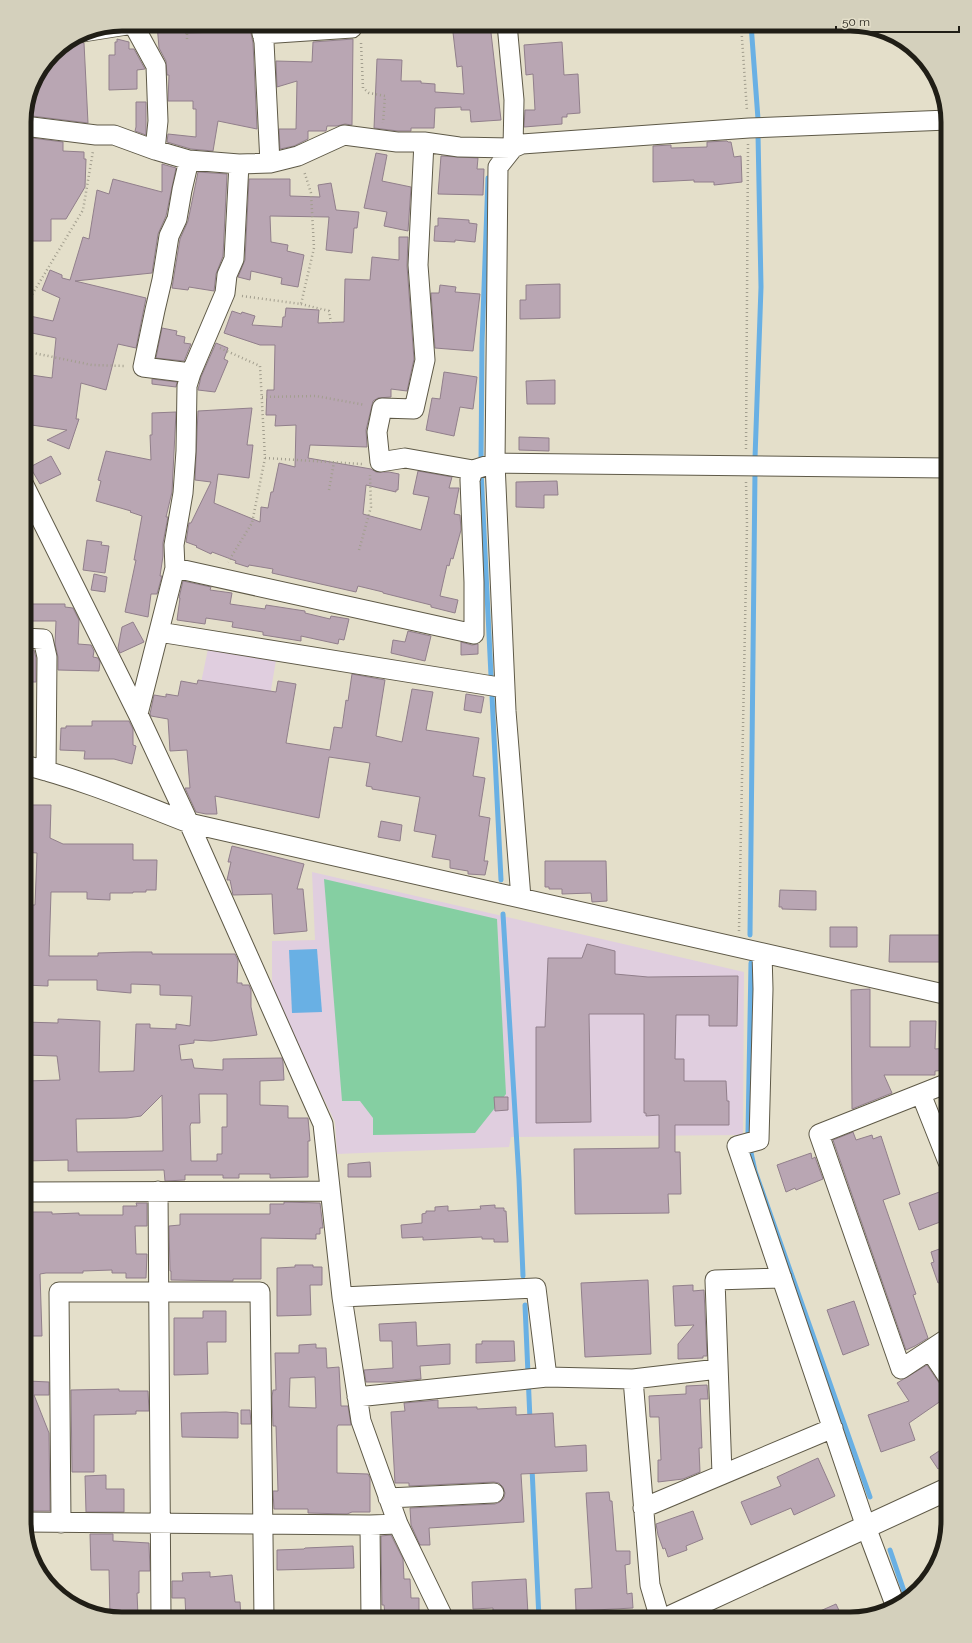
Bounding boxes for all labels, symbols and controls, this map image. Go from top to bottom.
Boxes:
scale bar [836,8,959,34]
text: 50 m [842,15,870,29]

